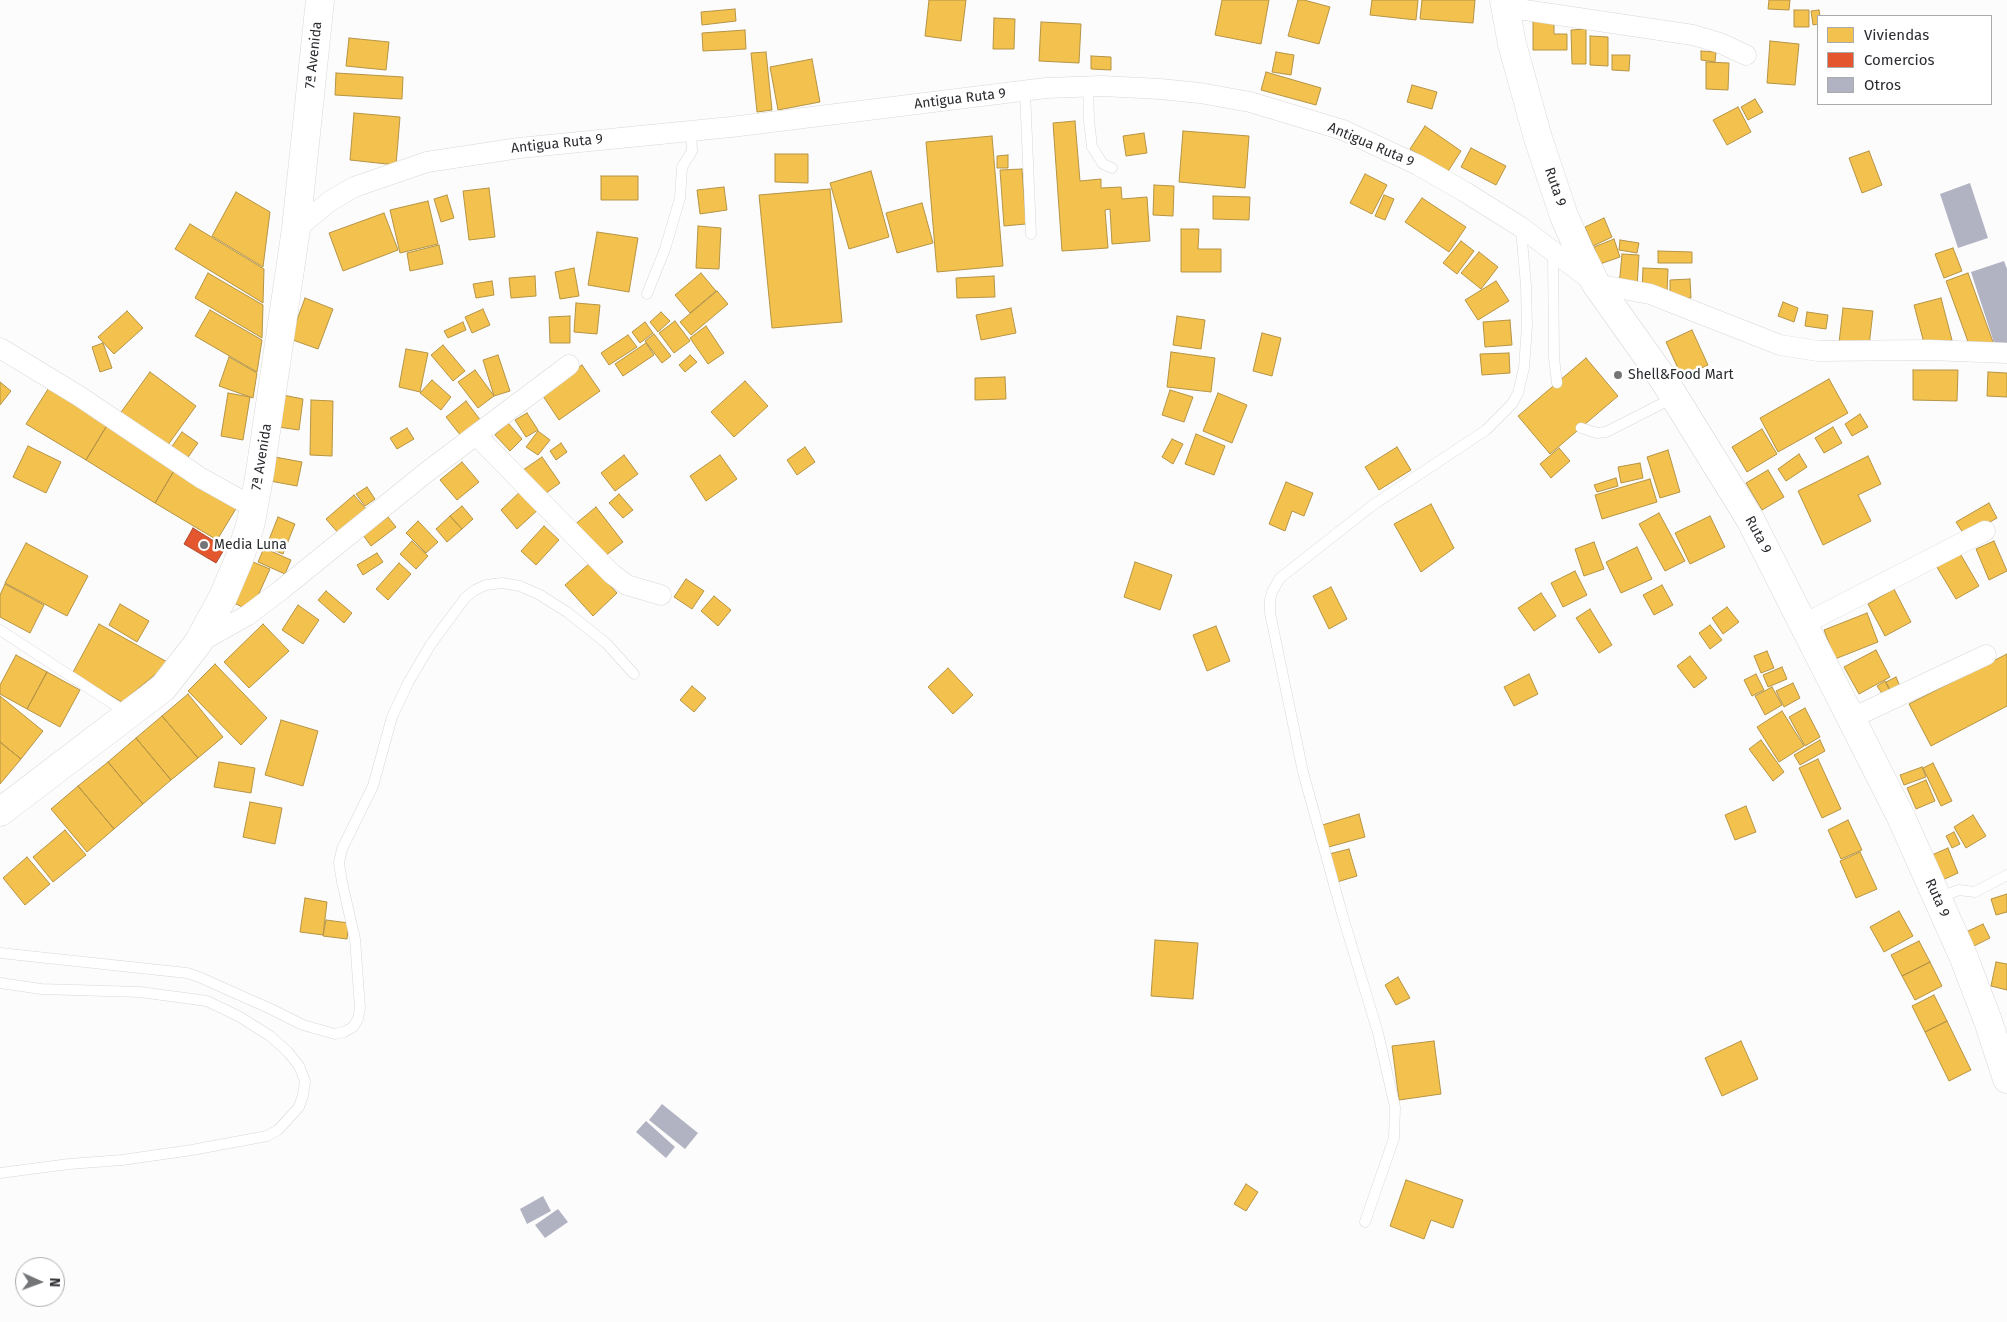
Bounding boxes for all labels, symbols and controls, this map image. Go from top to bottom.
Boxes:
legend [1817,15,1992,105]
street label: 7ª Avenida [302,21,326,89]
text: Viviendas [1864,26,1929,44]
text: Comercios [1864,51,1934,69]
text: Otros [1864,76,1901,94]
street label: Antigua Ruta 9 [913,85,1007,113]
street label: Antigua Ruta 9 [1325,119,1417,171]
street label: Antigua Ruta 9 [510,131,604,157]
street label: Ruta 9 [1541,165,1569,209]
place label: Shell&Food Mart [1628,367,1734,383]
marker: Shell&Food Mart [1612,369,1624,381]
street label: 7ª Avenida [248,422,276,492]
street label: Ruta 9 [1741,513,1775,557]
place label: Media Luna [214,537,287,553]
marker: Media Luna [198,539,210,551]
street label: Ruta 9 [1921,876,1953,920]
north arrow [15,1257,65,1307]
text: N [46,1278,63,1287]

